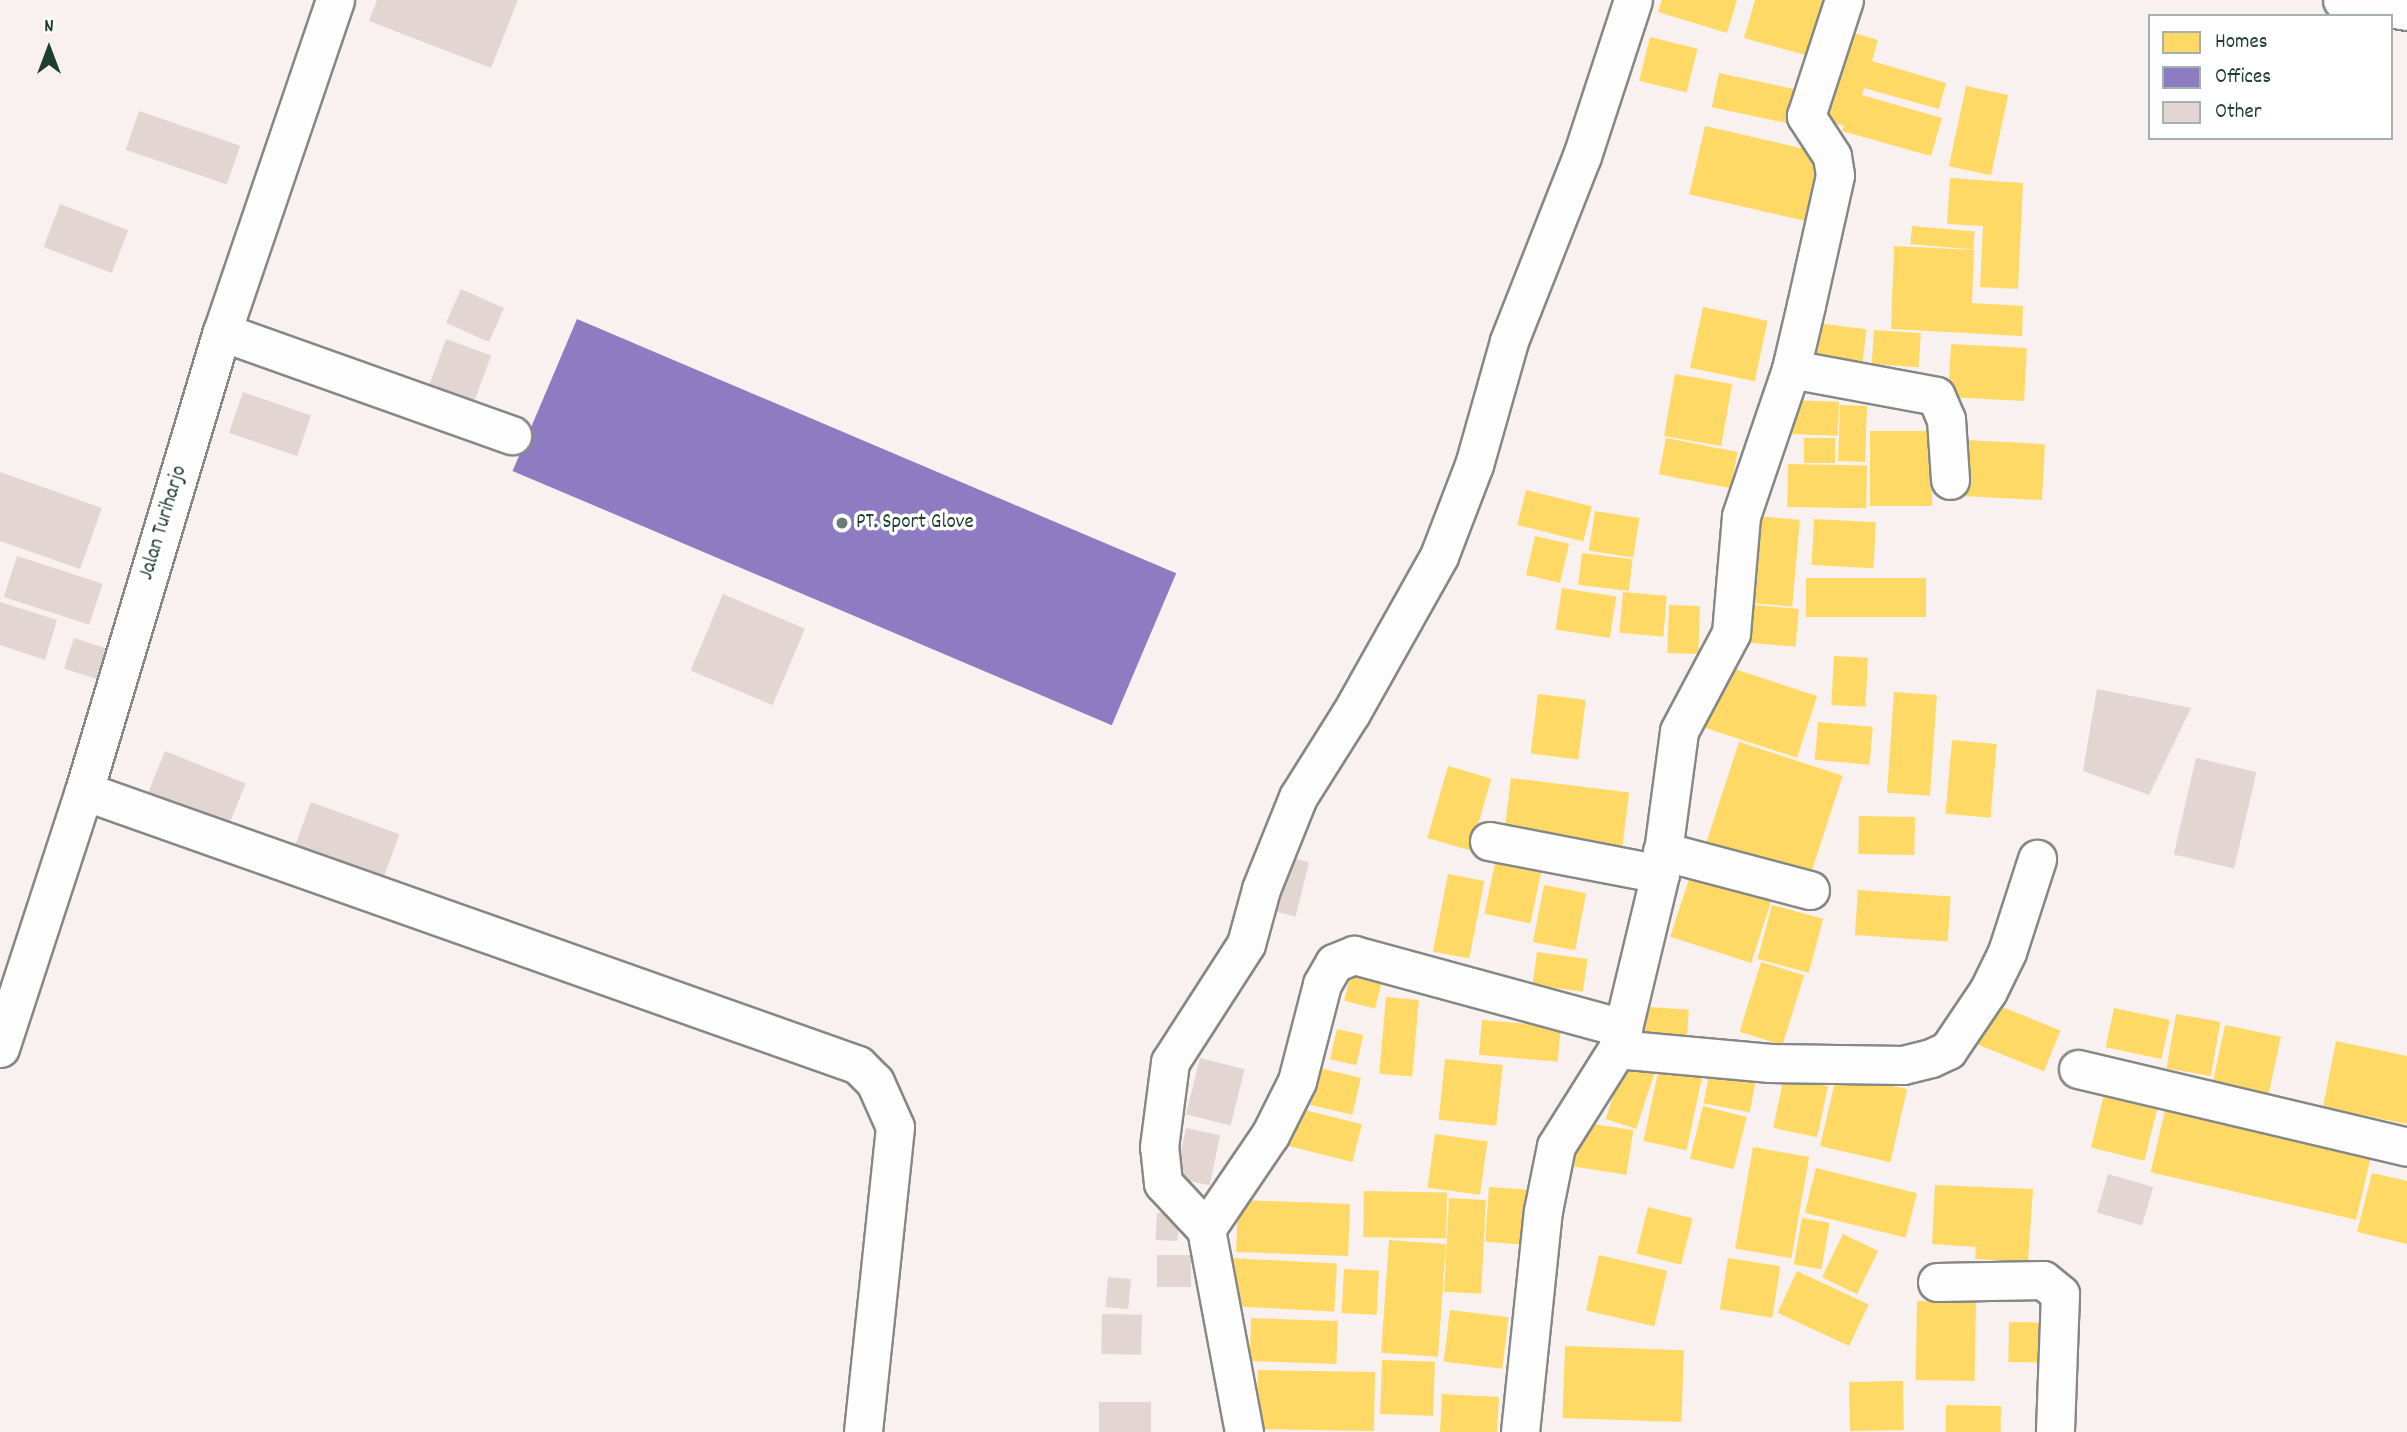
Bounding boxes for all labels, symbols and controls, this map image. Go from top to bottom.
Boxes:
north arrow [14,14,84,84]
text: N [44,14,54,41]
legend [2148,14,2393,140]
text: Homes [2215,28,2268,58]
text: Offices [2215,63,2271,93]
text: Other [2215,98,2261,128]
street label: Jalan Turiharjo [135,463,193,583]
place label: PT. Sport Glove [856,510,974,536]
marker: PT. Sport Glove [834,515,850,531]

